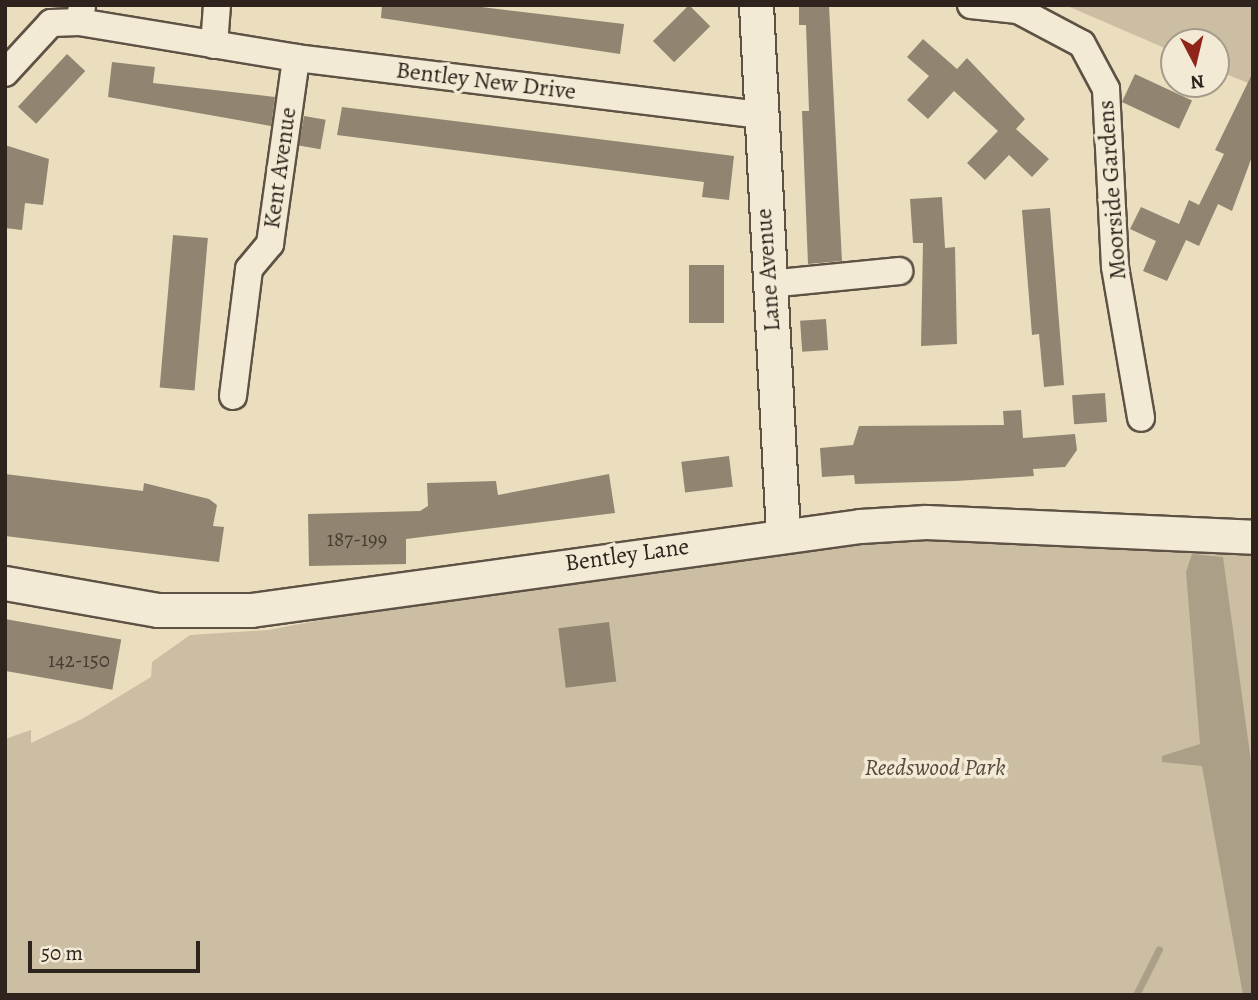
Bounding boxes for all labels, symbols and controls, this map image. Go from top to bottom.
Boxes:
north arrow [1160,28,1230,98]
street label: Bentley New Drive [394,56,578,106]
text: N [1189,68,1206,96]
street label: Moorside Gardens [1091,99,1133,281]
street label: Kent Avenue [257,105,303,231]
street label: Lane Avenue [749,207,787,333]
house number: 187-199 [327,526,387,552]
street label: Bentley Lane [563,532,691,578]
house number: 142-150 [48,647,110,673]
park label: Reedswood Park [864,754,1006,782]
scale bar [32,926,203,970]
text: 50 m [41,939,83,967]

